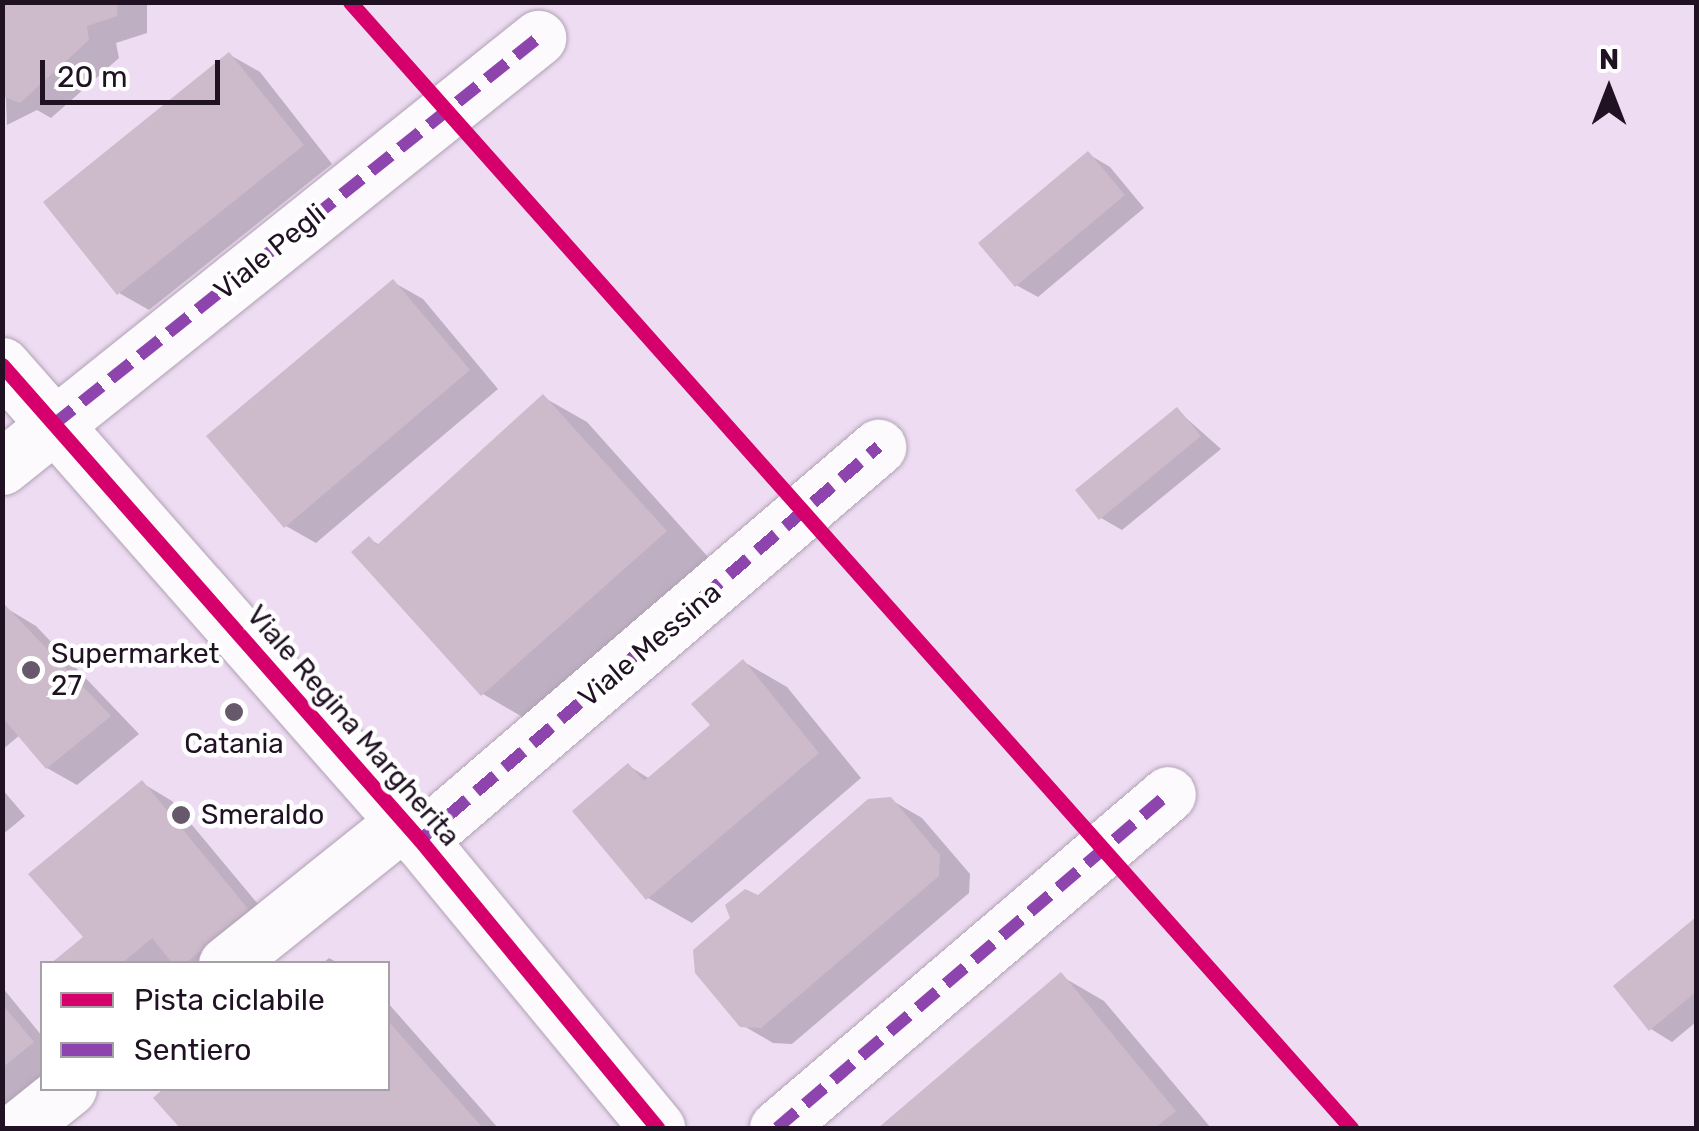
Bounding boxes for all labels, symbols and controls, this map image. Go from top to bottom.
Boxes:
scale bar [45,40,225,102]
north arrow [1559,40,1659,140]
text: N [1599,43,1619,76]
text: 20 m [57,59,128,95]
street label: Viale Pegli [208,197,332,307]
street label: Viale Messina [572,576,728,714]
street label: Viale Regina Margherita [239,599,467,853]
place label: Supermarket 27 [51,637,220,703]
marker: Supermarket 27 [20,659,42,681]
marker: Catania [223,701,245,723]
place label: Catania [184,727,284,761]
place label: Smeraldo [201,798,324,832]
marker: Smeraldo [170,804,192,826]
legend [40,961,390,1091]
text: Pista ciclabile [134,982,325,1018]
text: Sentiero [134,1032,252,1068]

